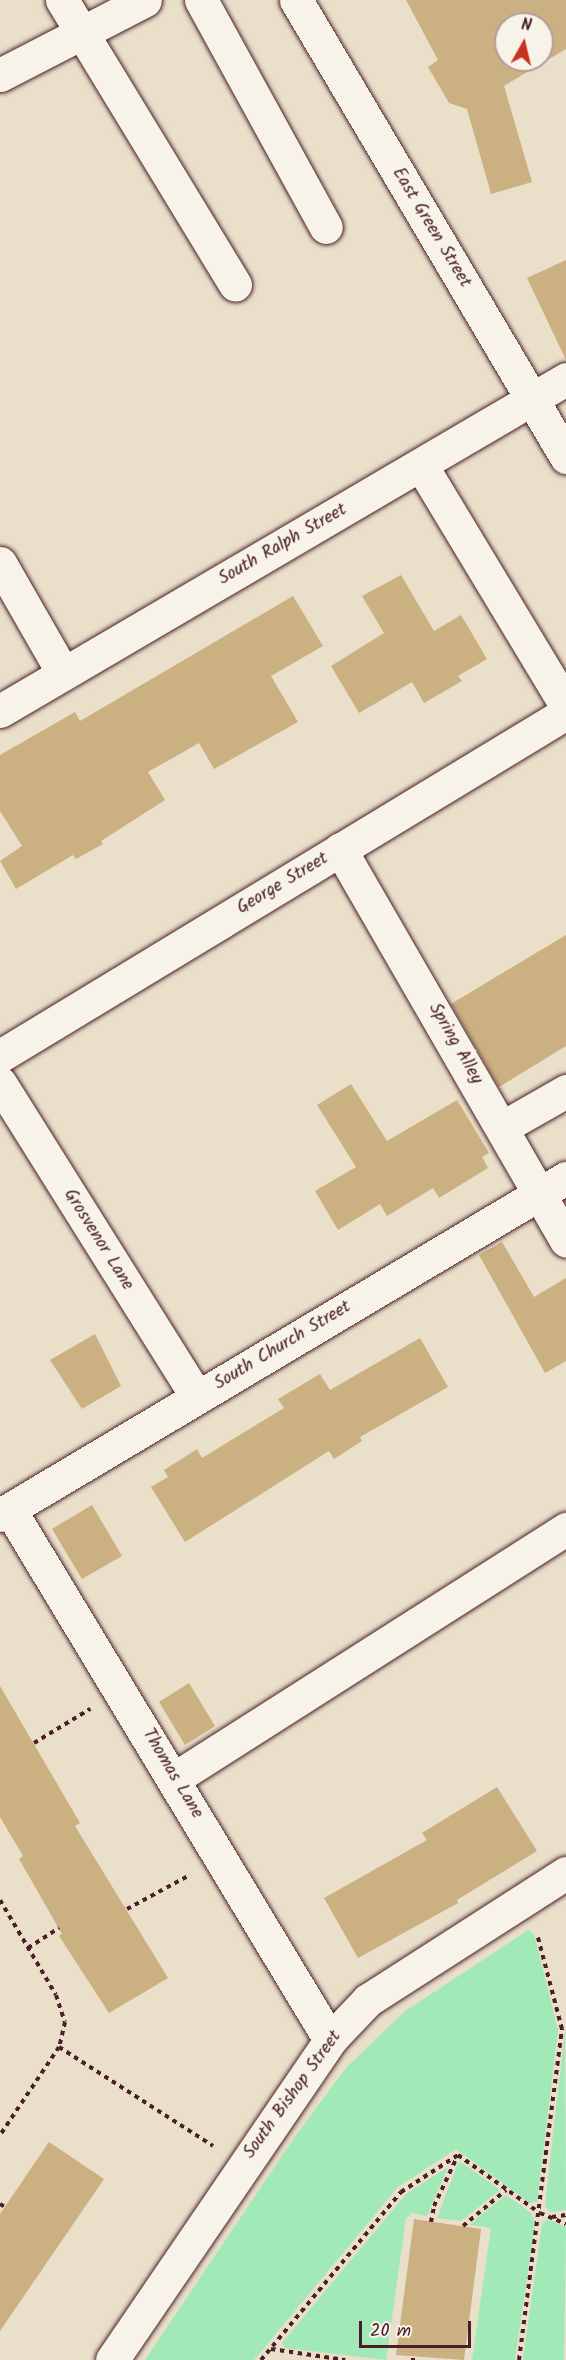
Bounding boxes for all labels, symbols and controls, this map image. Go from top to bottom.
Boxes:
north arrow [494,12,554,72]
text: N [520,13,533,39]
street label: East Green Street [387,164,475,292]
street label: South Ralph Street [215,499,351,591]
street label: George Street [233,848,333,920]
street label: Spring Alley [423,1000,487,1088]
street label: Grosvenor Lane [58,1185,138,1295]
street label: South Church Street [211,1297,355,1395]
street label: Thomas Lane [137,1725,207,1823]
street label: South Bishop Street [239,2027,347,2163]
scale bar [362,2309,474,2347]
text: 20 m [370,2317,411,2346]

